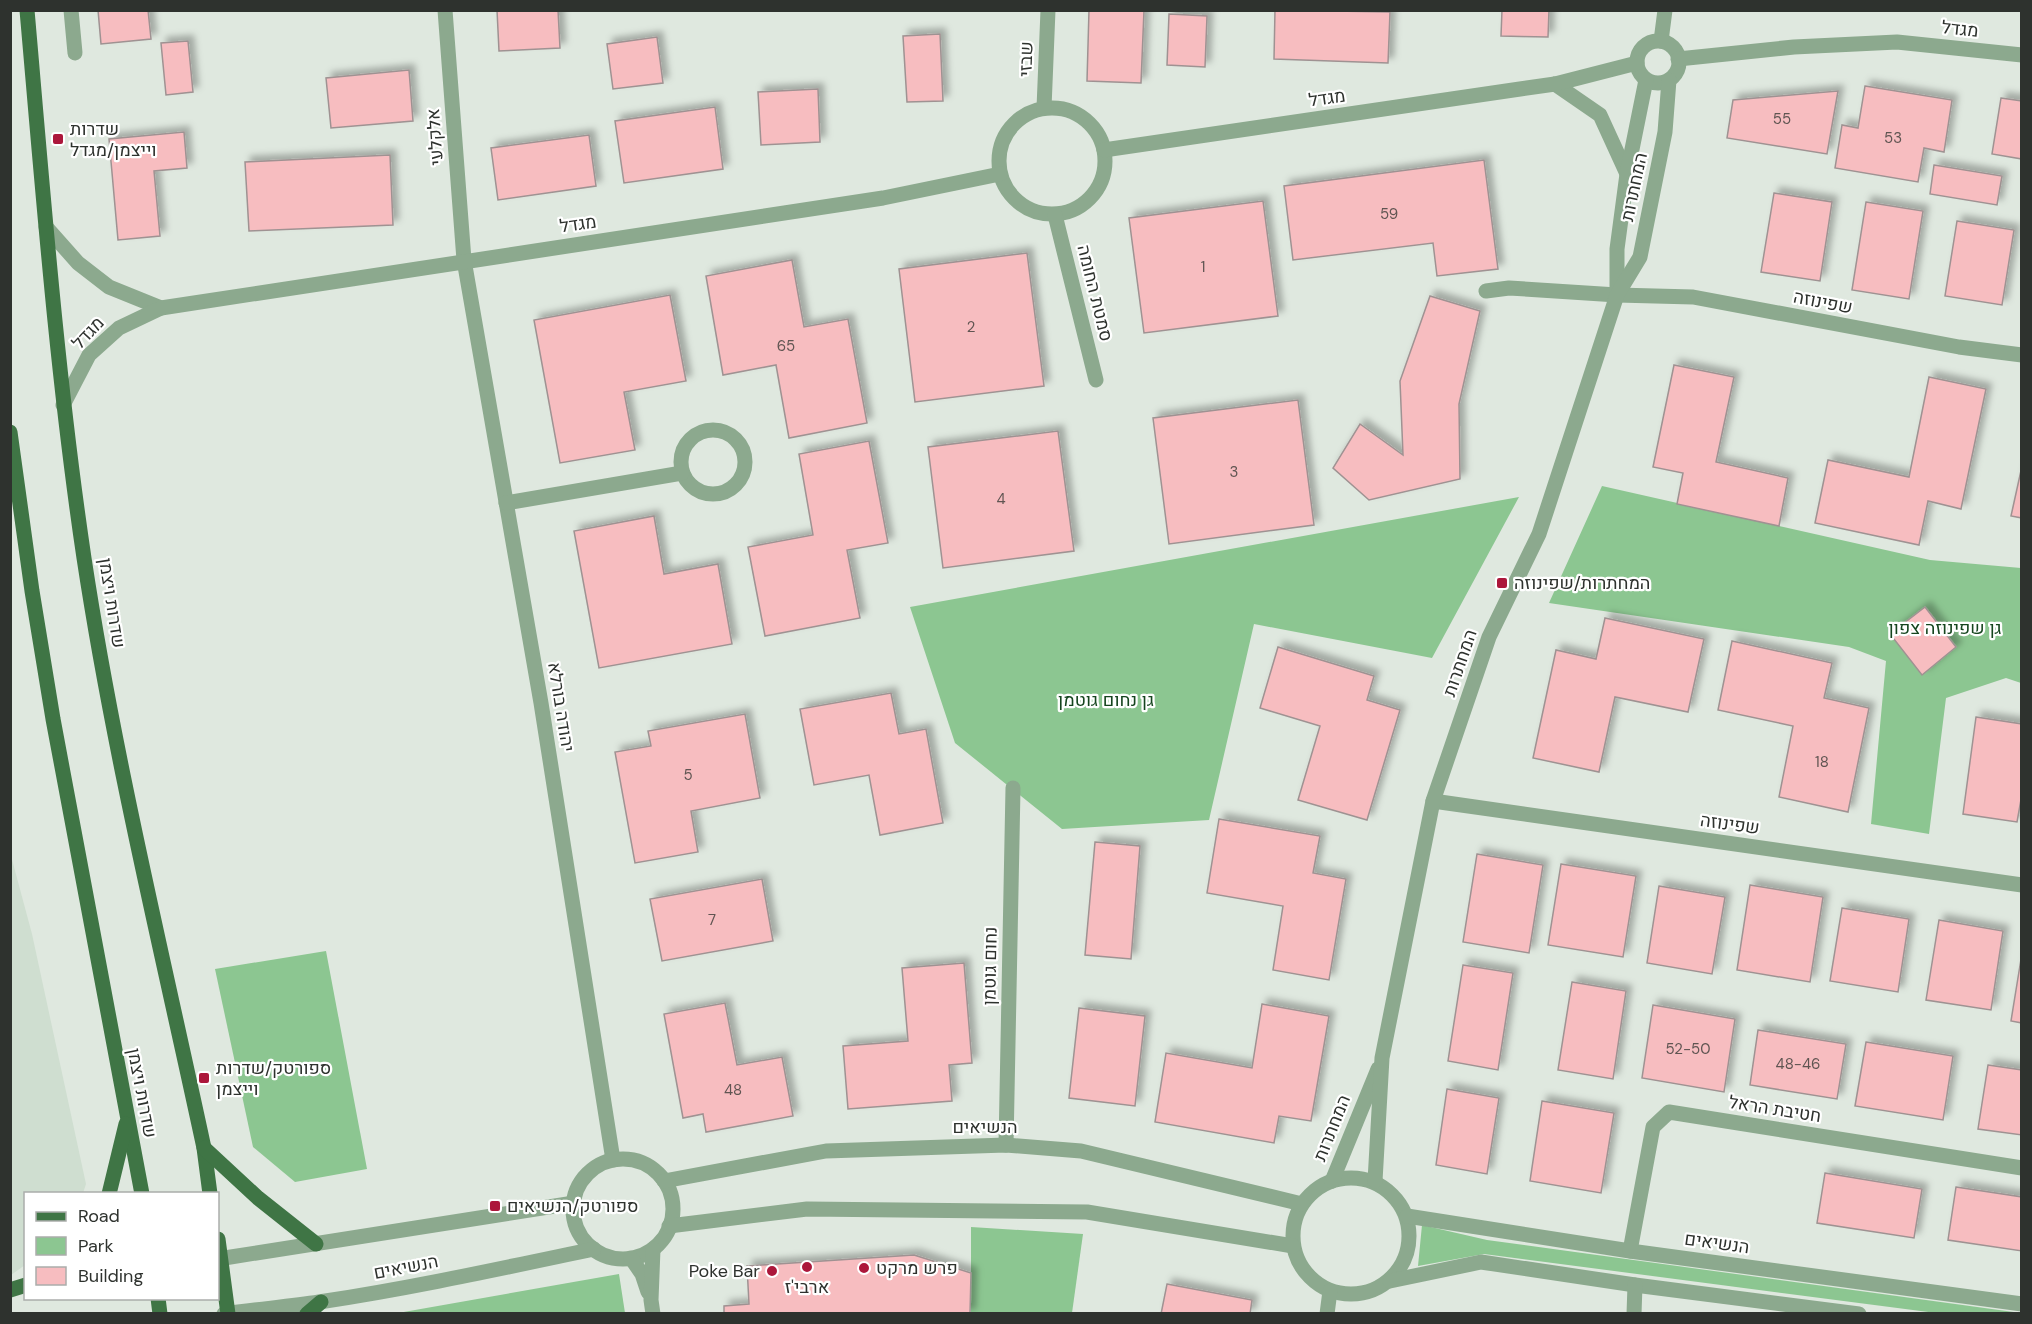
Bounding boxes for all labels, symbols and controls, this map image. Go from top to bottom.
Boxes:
street label: מגדל [1940,15,1980,43]
street label: שבזי [1013,41,1039,77]
street label: מגדל [1307,84,1347,112]
street label: אלקלעי [421,108,449,166]
house number: 55 [1773,109,1791,129]
place label: שדרות וייצמן/מגדל [70,117,157,162]
house number: 53 [1884,128,1902,148]
marker: שדרות וייצמן/מגדל [51,132,65,146]
street label: המחתרות [1615,150,1653,224]
house number: 59 [1380,204,1398,224]
street label: מגדל [558,210,598,238]
street label: סמטת החומה [1071,242,1119,344]
house number: 1 [1201,257,1205,277]
street label: שפינוזה [1791,285,1855,319]
street label: מגדל [67,311,109,355]
house number: 2 [967,317,975,337]
house number: 65 [777,336,795,356]
house number: 3 [1230,462,1238,482]
house number: 4 [996,489,1006,509]
street label: שדרות ויצמן [93,556,131,650]
place label: המחתרות/שפינוזה [1514,571,1650,595]
marker: המחתרות/שפינוזה [1495,576,1509,590]
park label: גן שפינוזה צפון [1888,616,2002,640]
street label: המחתרות [1437,626,1483,700]
street label: יהודה בורלא [542,660,580,754]
park label: גן נחום גוטמן [1058,688,1154,712]
house number: 18 [1815,752,1829,772]
house number: 5 [683,765,693,785]
street label: שפינוזה [1699,808,1761,840]
house number: 7 [708,910,716,930]
street label: נחום גוטמן [977,926,1003,1006]
house number: 52-50 [1665,1039,1711,1059]
street label: שדרות ויצמן [122,1046,162,1140]
house number: 48-46 [1776,1054,1820,1074]
place label: ספורטק/שדרות וייצמן [216,1056,331,1101]
marker: ספורטק/שדרות וייצמן [197,1071,211,1085]
house number: 48 [724,1080,742,1100]
street label: חטיבת הראל [1727,1090,1823,1128]
street label: המחתרות [1308,1091,1356,1165]
street label: הנשיאים [952,1115,1018,1139]
legend [24,1192,219,1300]
place label: ספורטק/הנשיאים [507,1194,638,1218]
marker: ספורטק/הנשיאים [488,1199,502,1213]
text: Road [78,1204,120,1228]
street label: הנשיאים [1683,1227,1751,1259]
text: Park [78,1234,114,1258]
street label: הנשיאים [372,1249,440,1285]
place label: פרש מרקט [876,1256,958,1280]
place label: Poke Bar [689,1259,760,1283]
marker: ארבי'ז [800,1260,814,1274]
marker: פרש מרקט [857,1261,871,1275]
text: Building [78,1264,143,1288]
marker: Poke Bar [765,1264,779,1278]
place label: ארבי'ז [785,1275,829,1299]

